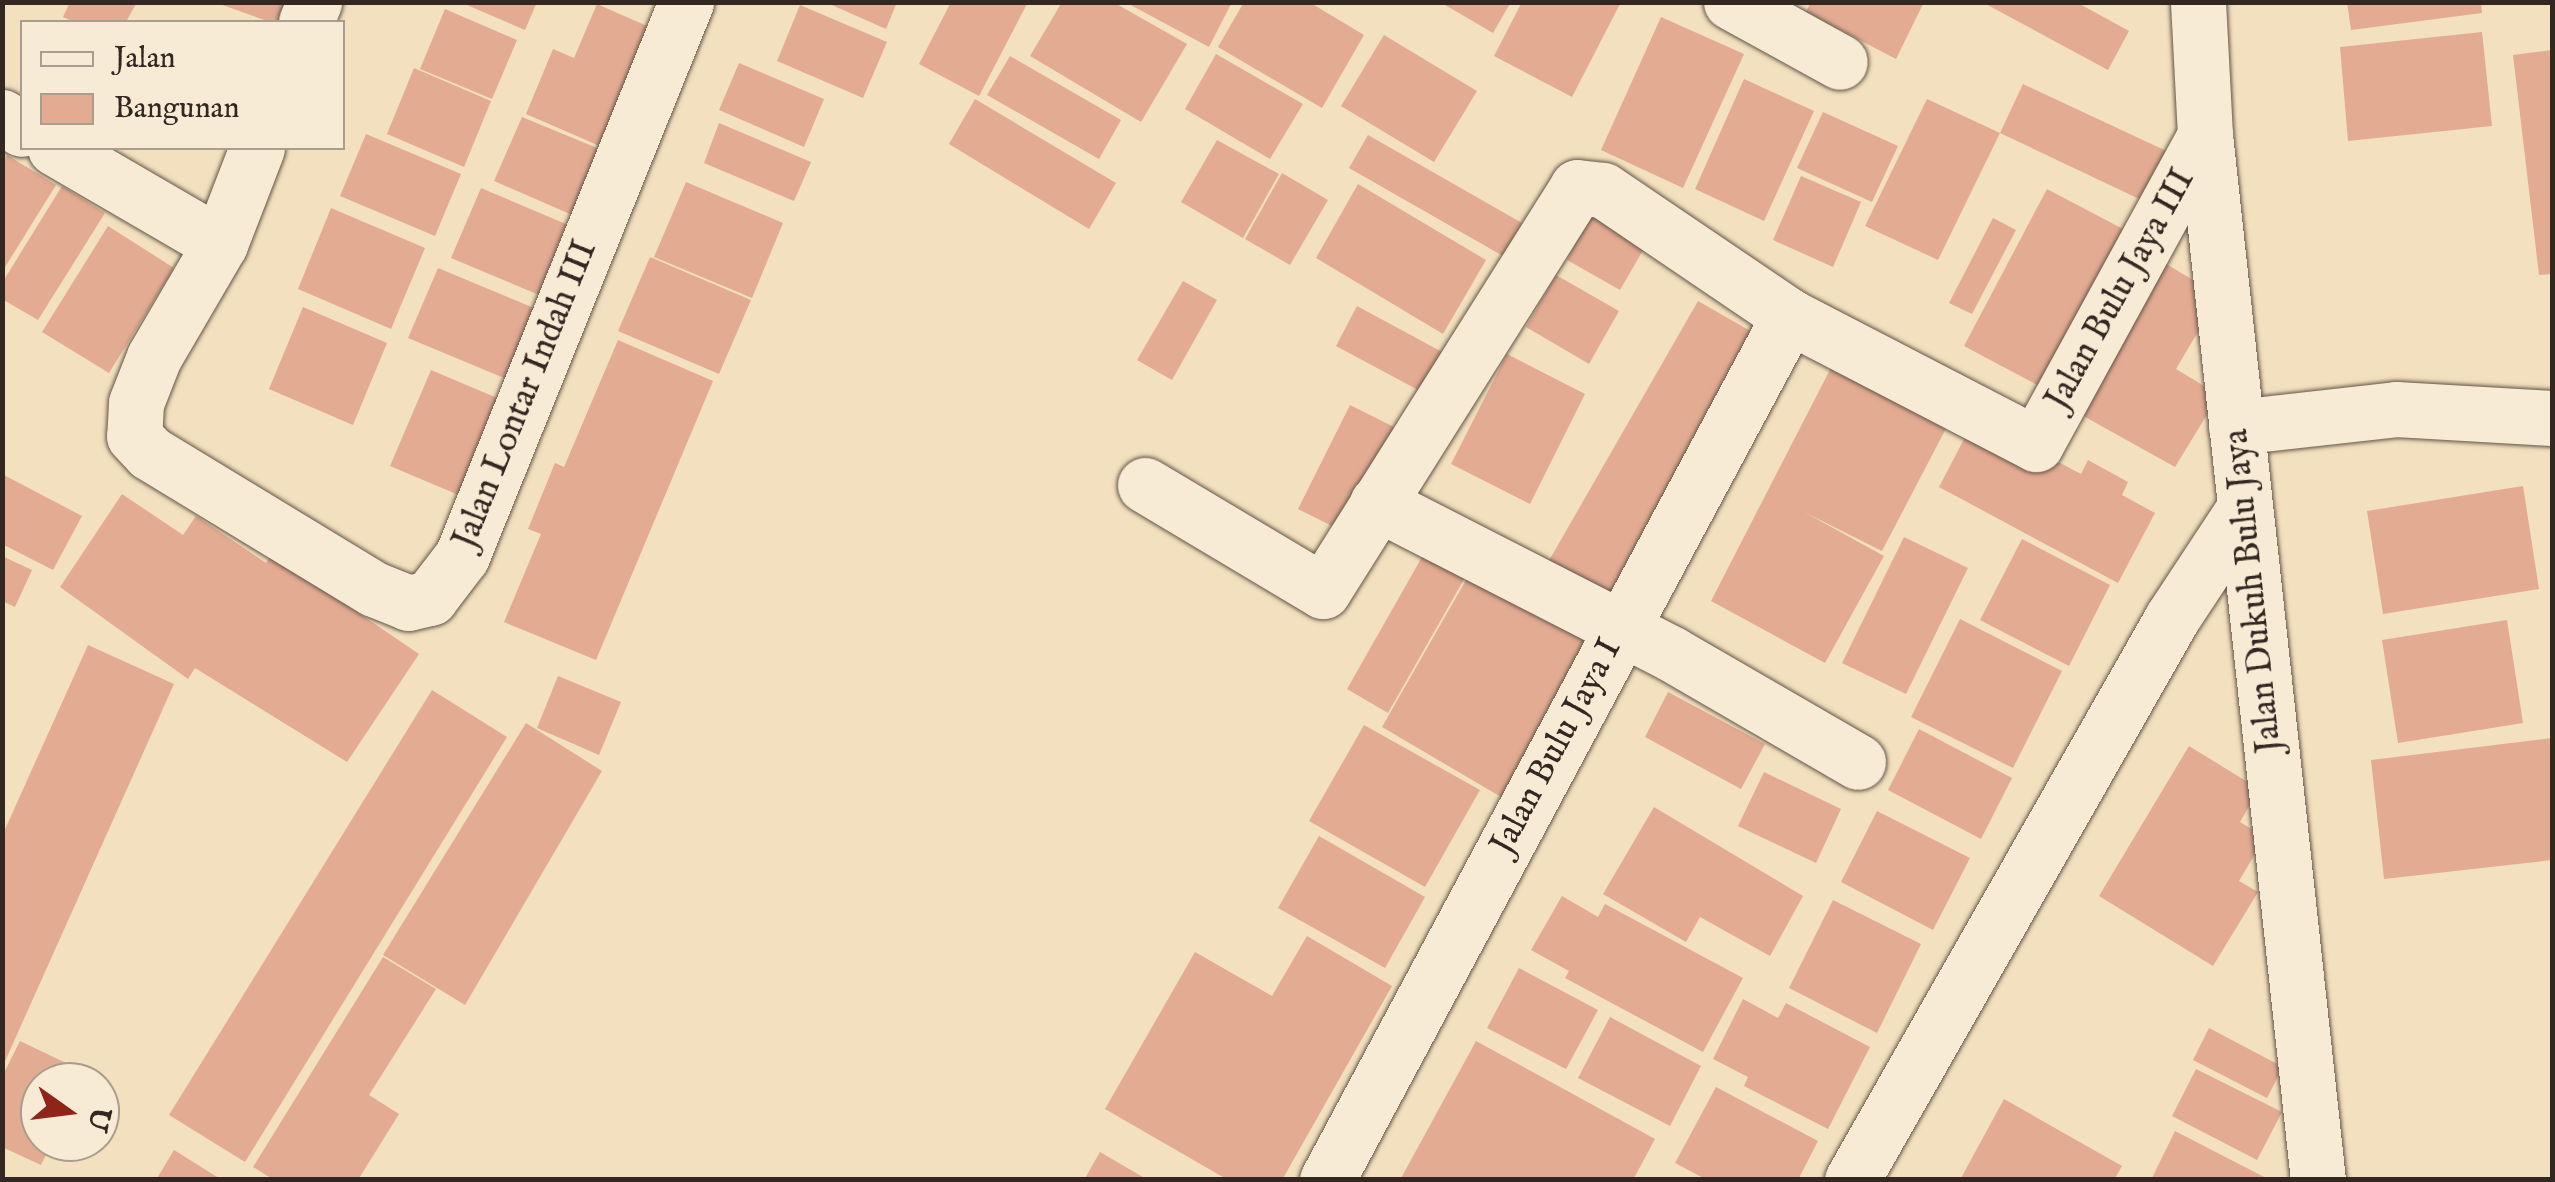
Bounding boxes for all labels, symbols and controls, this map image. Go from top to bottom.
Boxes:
legend [20,20,345,150]
text: Jalan [114,40,176,78]
text: Bangunan [114,90,240,128]
street label: Jalan Bulu Jaya III [2037,162,2205,418]
street label: Jalan Lontar Indah III [445,235,607,555]
street label: Jalan Dukuh Bulu Jaya [2216,427,2292,755]
street label: Jalan Bulu Jaya I [1482,632,1632,862]
north arrow [20,1062,120,1162]
text: U [78,1103,118,1135]

